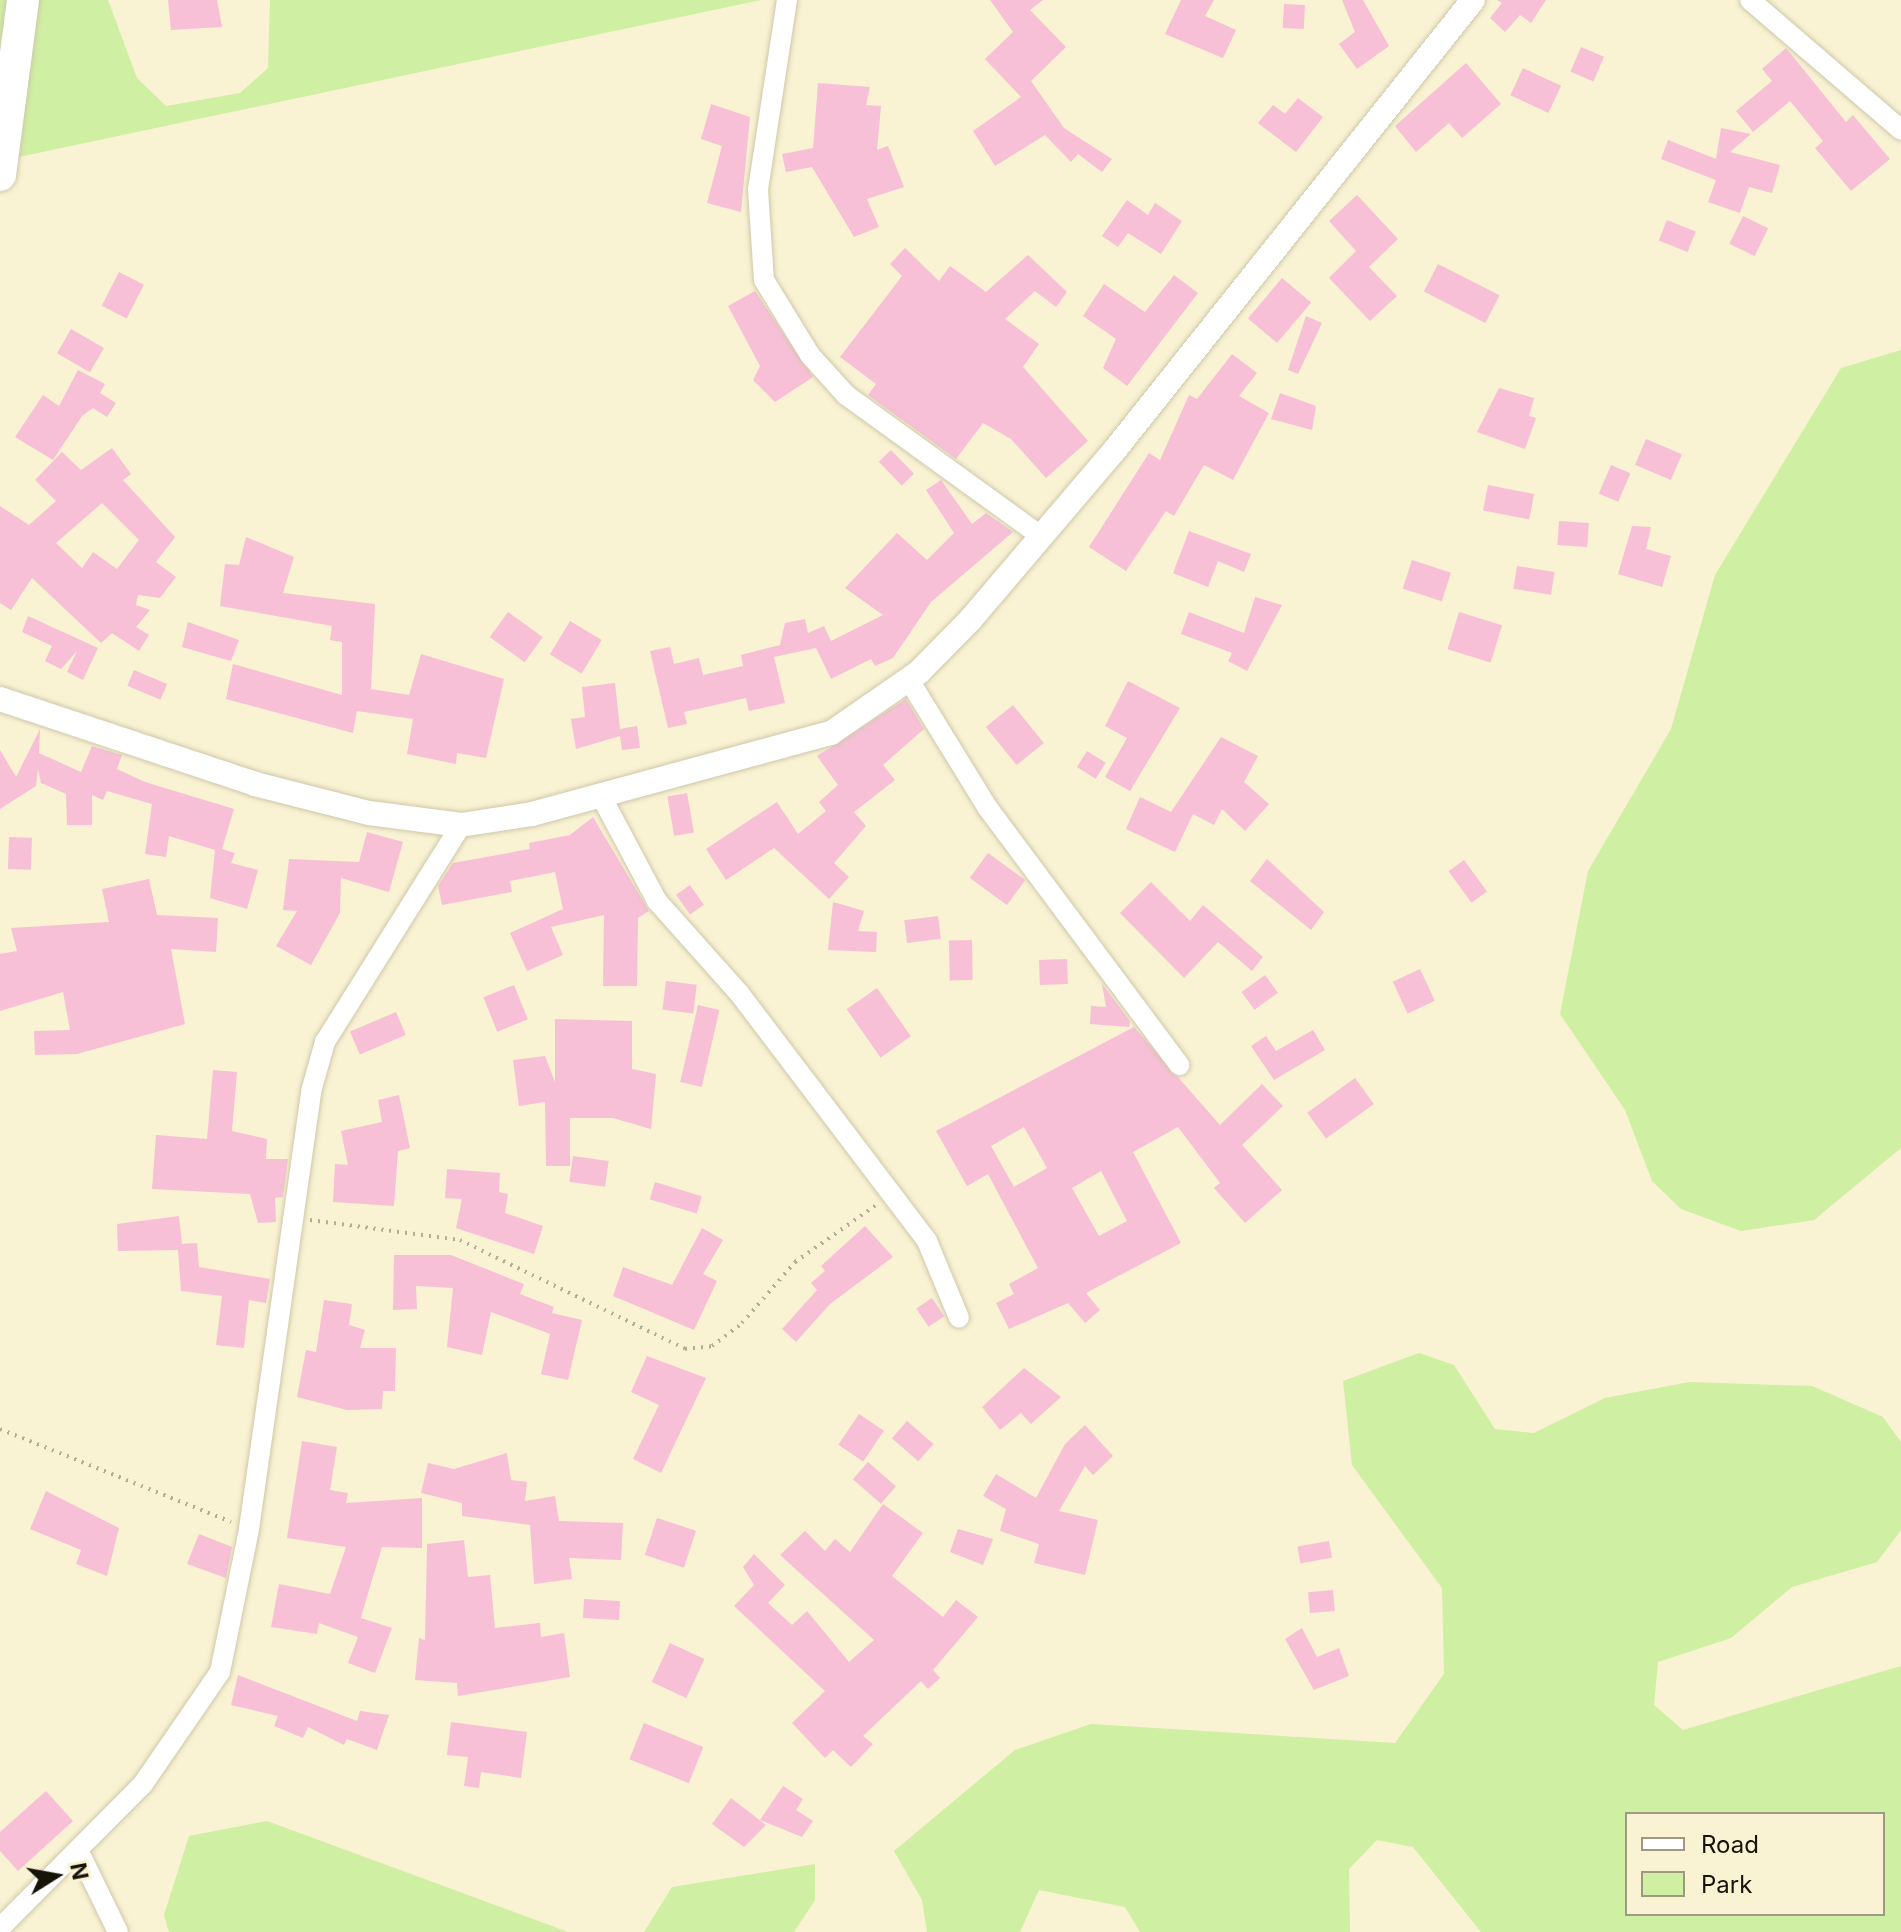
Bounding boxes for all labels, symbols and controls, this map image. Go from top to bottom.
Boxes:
legend [1625,1812,1885,1916]
text: Road [1701,1830,1759,1859]
north arrow [16,1836,96,1916]
text: N [65,1861,94,1882]
text: Park [1701,1870,1752,1899]

